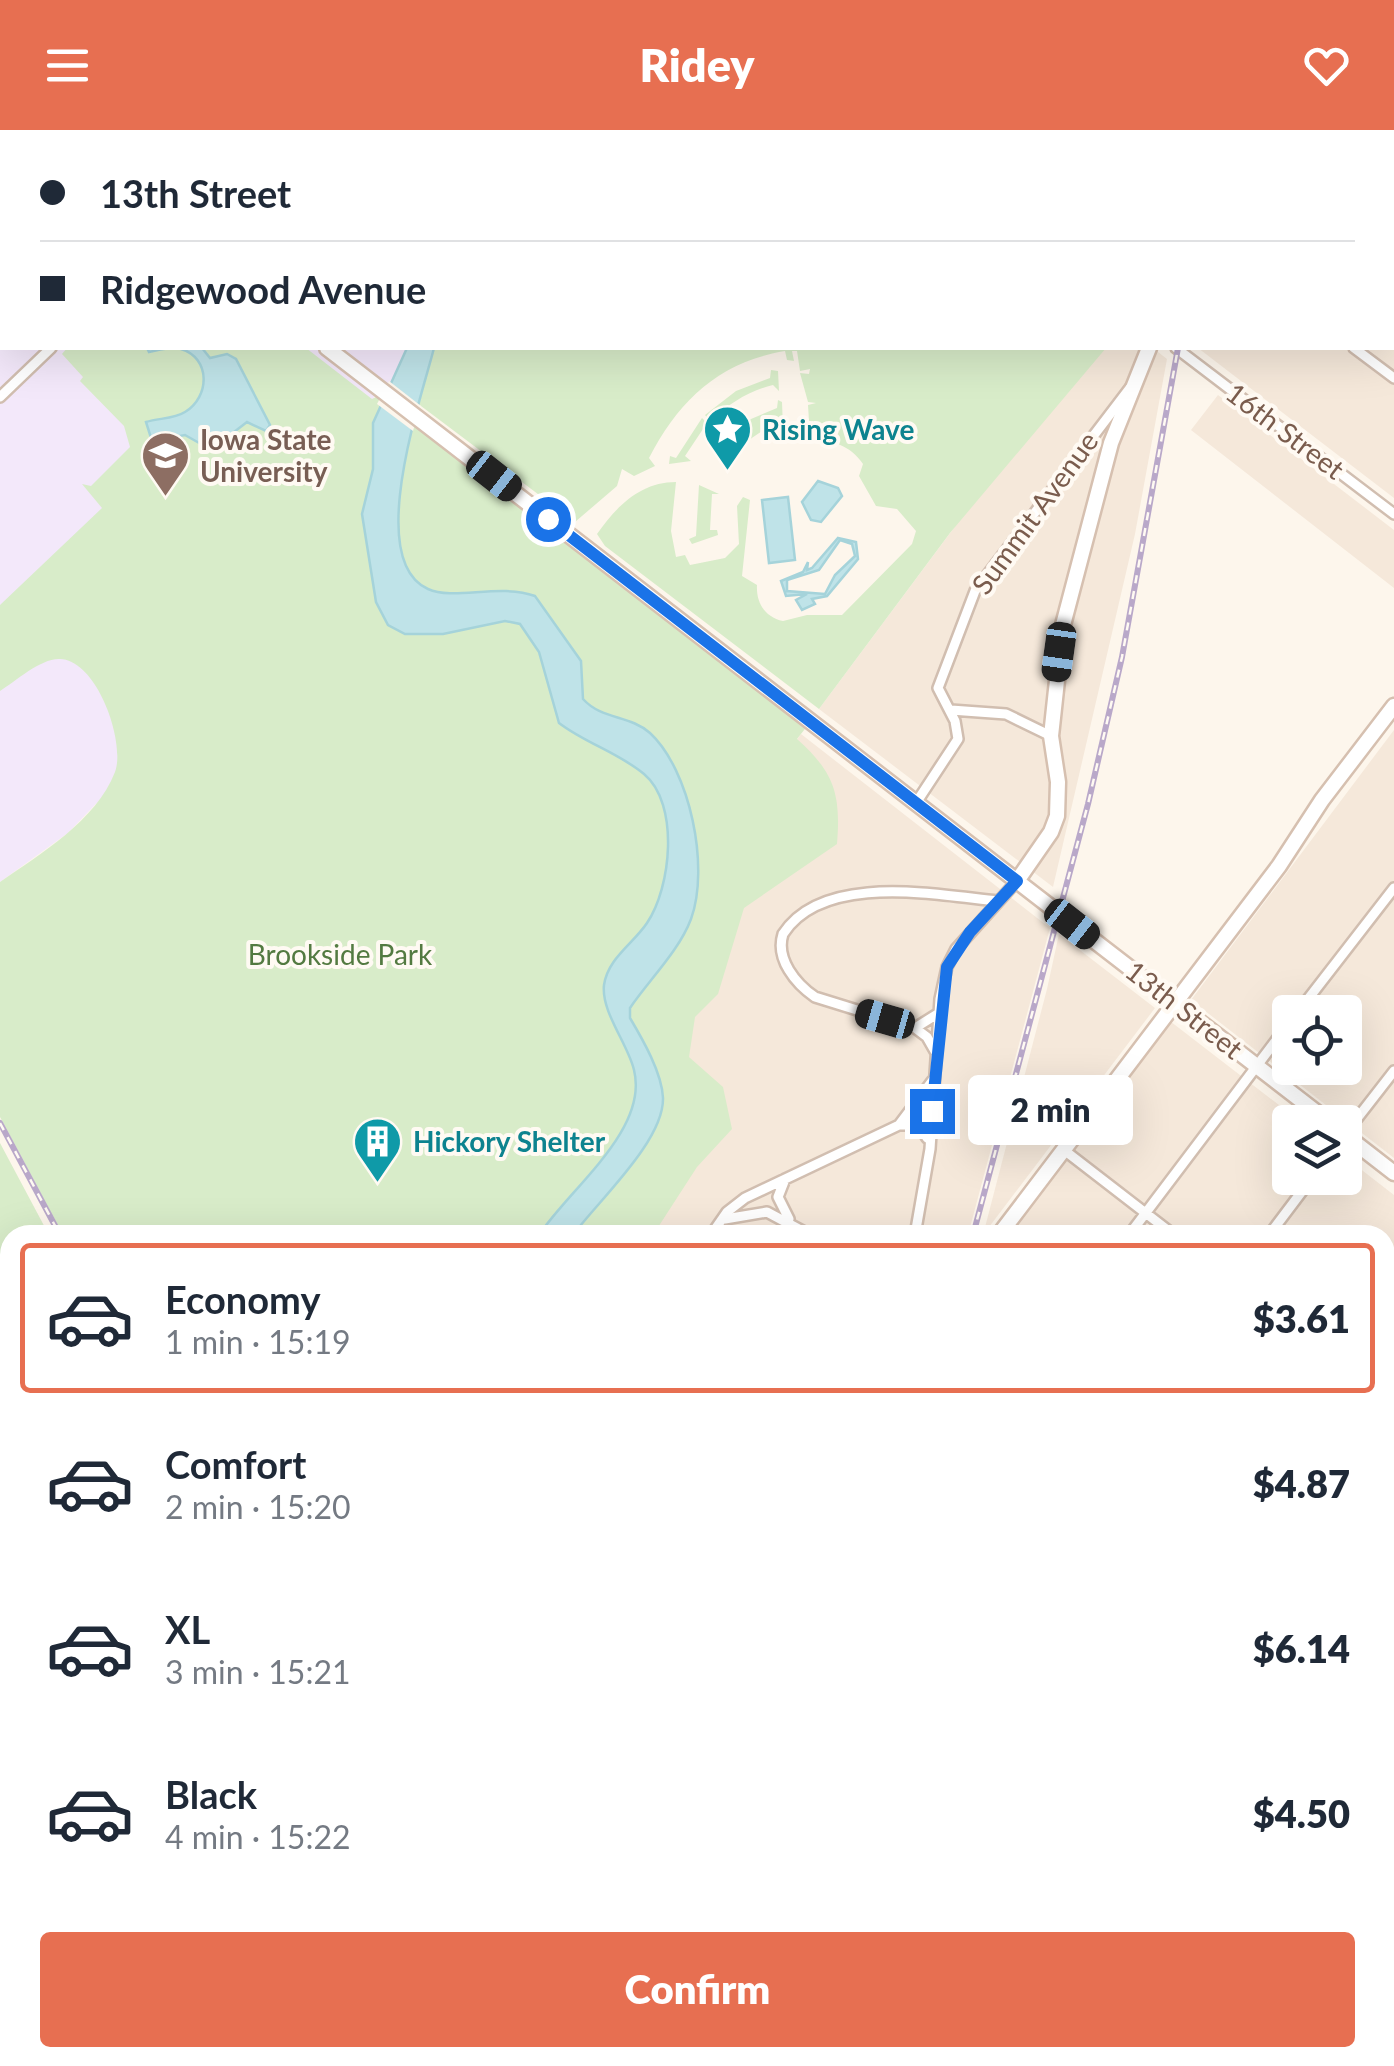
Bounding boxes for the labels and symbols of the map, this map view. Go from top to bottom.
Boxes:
street label: 16th Street [1220,375,1351,486]
place icon: Rising Wave [701,404,753,472]
place label: Rising Wave [762,412,914,446]
place label: Iowa State University [200,422,331,488]
street label: Summit Avenue [964,425,1104,600]
school or university icon: Iowa State University [139,430,191,498]
car [461,446,527,506]
route start [526,497,571,542]
car [1040,620,1078,684]
car [1039,894,1105,954]
park label: Brookside Park [248,937,433,971]
street label: 13th Street [1119,953,1250,1065]
car [852,996,918,1042]
callout: 2 min [967,1076,1132,1146]
route end [910,1089,955,1134]
building icon: Hickory Shelter [352,1116,404,1184]
place label: Hickory Shelter [413,1124,606,1158]

